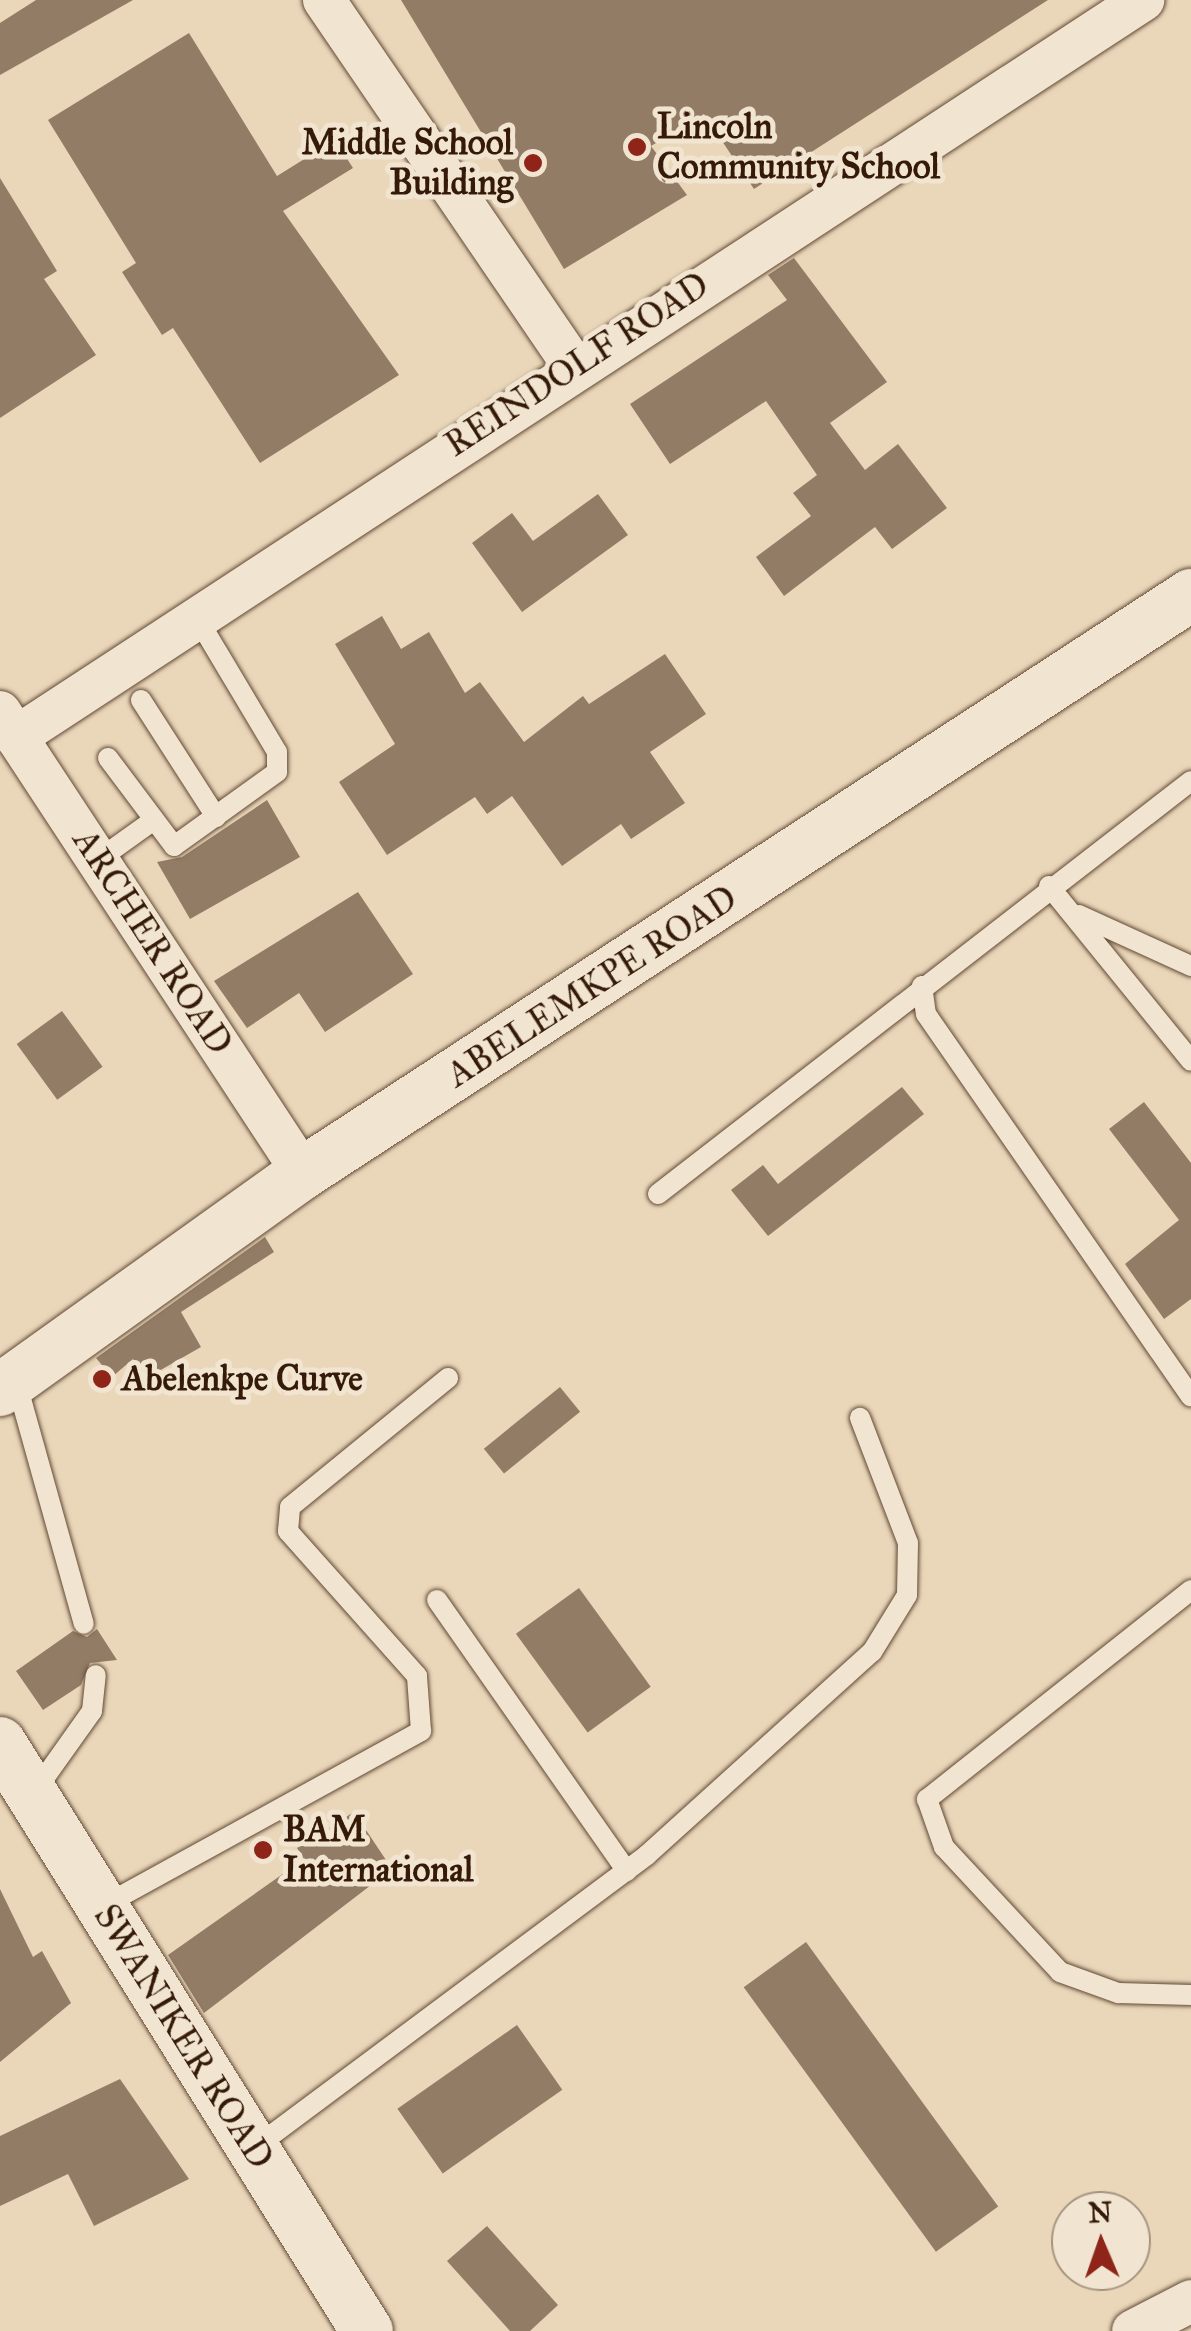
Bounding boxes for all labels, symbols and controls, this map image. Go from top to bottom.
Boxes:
place label: Lincoln Community School [657,106,940,188]
place label: Middle School Building [301,122,513,204]
marker: Lincoln Community School [626,136,648,158]
marker: Middle School Building [522,152,544,174]
street label: REINDOLF ROAD [437,264,717,466]
street label: ARCHER ROAD [64,821,240,1063]
street label: ABELEMKPE ROAD [439,878,745,1096]
place label: Abelenkpe Curve [122,1358,363,1400]
marker: Abelenkpe Curve [91,1368,113,1390]
place label: BAM International [283,1809,474,1891]
marker: BAM International [252,1839,274,1861]
street label: SWANIKER ROAD [85,1897,281,2177]
north arrow [1051,2191,1151,2291]
text: N [1088,2195,1112,2230]

